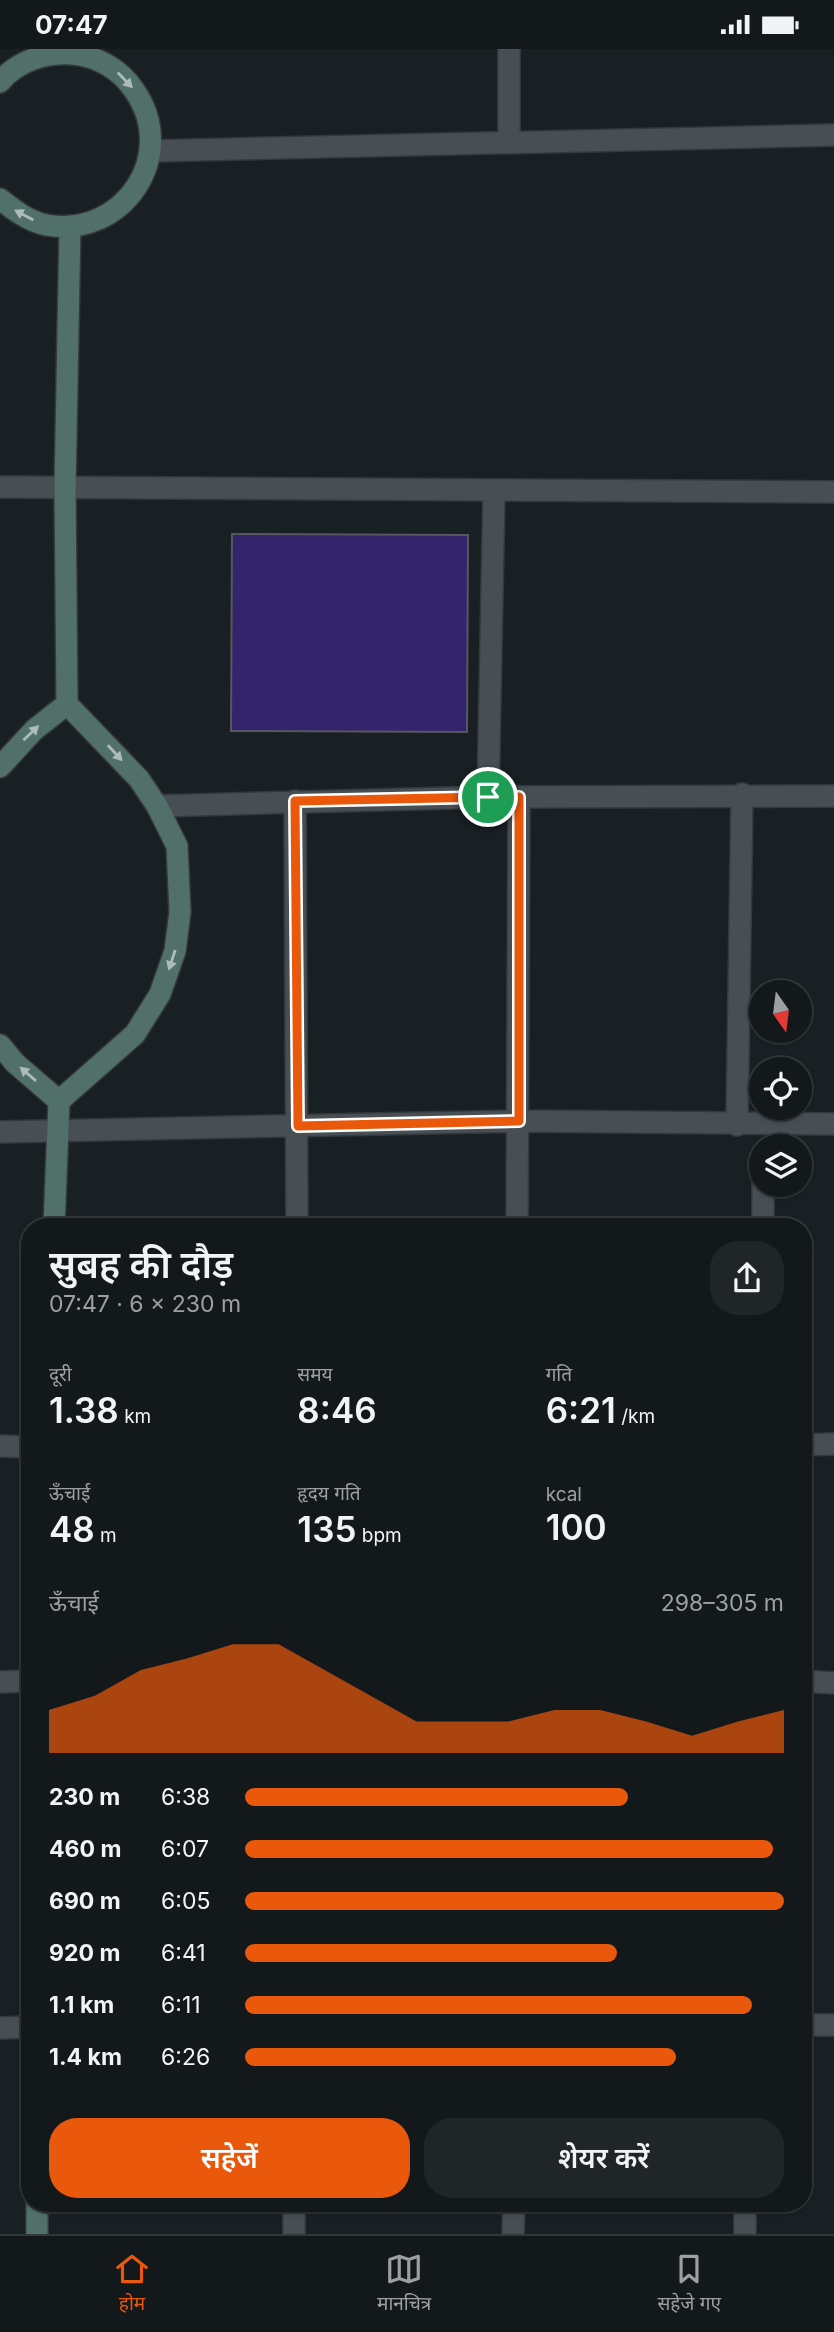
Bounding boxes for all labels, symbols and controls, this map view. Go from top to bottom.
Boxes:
text: 07:47 [35,9,108,40]
one-way arrow [117,71,133,88]
one-way arrow [14,210,34,221]
one-way arrow [23,725,40,742]
one-way arrow [106,744,122,761]
pin [458,767,518,827]
icon: arrive [469,778,507,816]
one-way arrow [166,949,177,970]
north arrow [749,980,812,1043]
map controls [749,980,812,1197]
button: locate [749,1057,812,1120]
one-way arrow [19,1066,37,1082]
button: layers [749,1134,812,1197]
text: सुबह की दौड़ [49,1241,233,1287]
button: share [710,1241,784,1315]
text: 07:47 · 6 × 230 m [49,1290,241,1318]
text: दूरी [49,1363,72,1386]
text: समय [297,1363,333,1386]
text: गति [546,1363,572,1386]
text: 1.38 [49,1389,119,1431]
text: 8:46 [297,1389,377,1431]
text: 6:21 [546,1389,616,1431]
text: km [119,1405,151,1428]
text: /km [616,1405,655,1428]
text: ऊँचाई [49,1482,90,1505]
text: हृदय गति [297,1482,361,1505]
text: kcal [546,1483,582,1506]
text: 100 [546,1506,607,1548]
text: 48 [49,1508,95,1550]
text: 135 [297,1508,356,1550]
text: m [95,1524,117,1547]
text: bpm [356,1524,402,1547]
text: ऊँचाई [49,1589,99,1617]
text: 298–305 m [661,1589,784,1617]
text: 230 m [49,1783,120,1811]
text: 6:38 [161,1783,210,1811]
text: 460 m [49,1835,121,1863]
text: 6:07 [161,1835,209,1863]
text: 690 m [49,1887,121,1915]
text: 6:05 [161,1887,210,1915]
text: 920 m [49,1939,120,1967]
text: 6:41 [161,1939,206,1967]
text: 1.1 km [49,1991,114,2019]
text: 6:11 [161,1991,201,2019]
text: 1.4 km [49,2043,122,2071]
text: 6:26 [161,2043,210,2071]
button: सहेजें [49,2118,410,2198]
button: शेयर करें [424,2118,784,2198]
tab: होम [113,2250,151,2318]
tab: मानचित्र [377,2250,431,2318]
tab: सहेजे गए [657,2250,721,2318]

